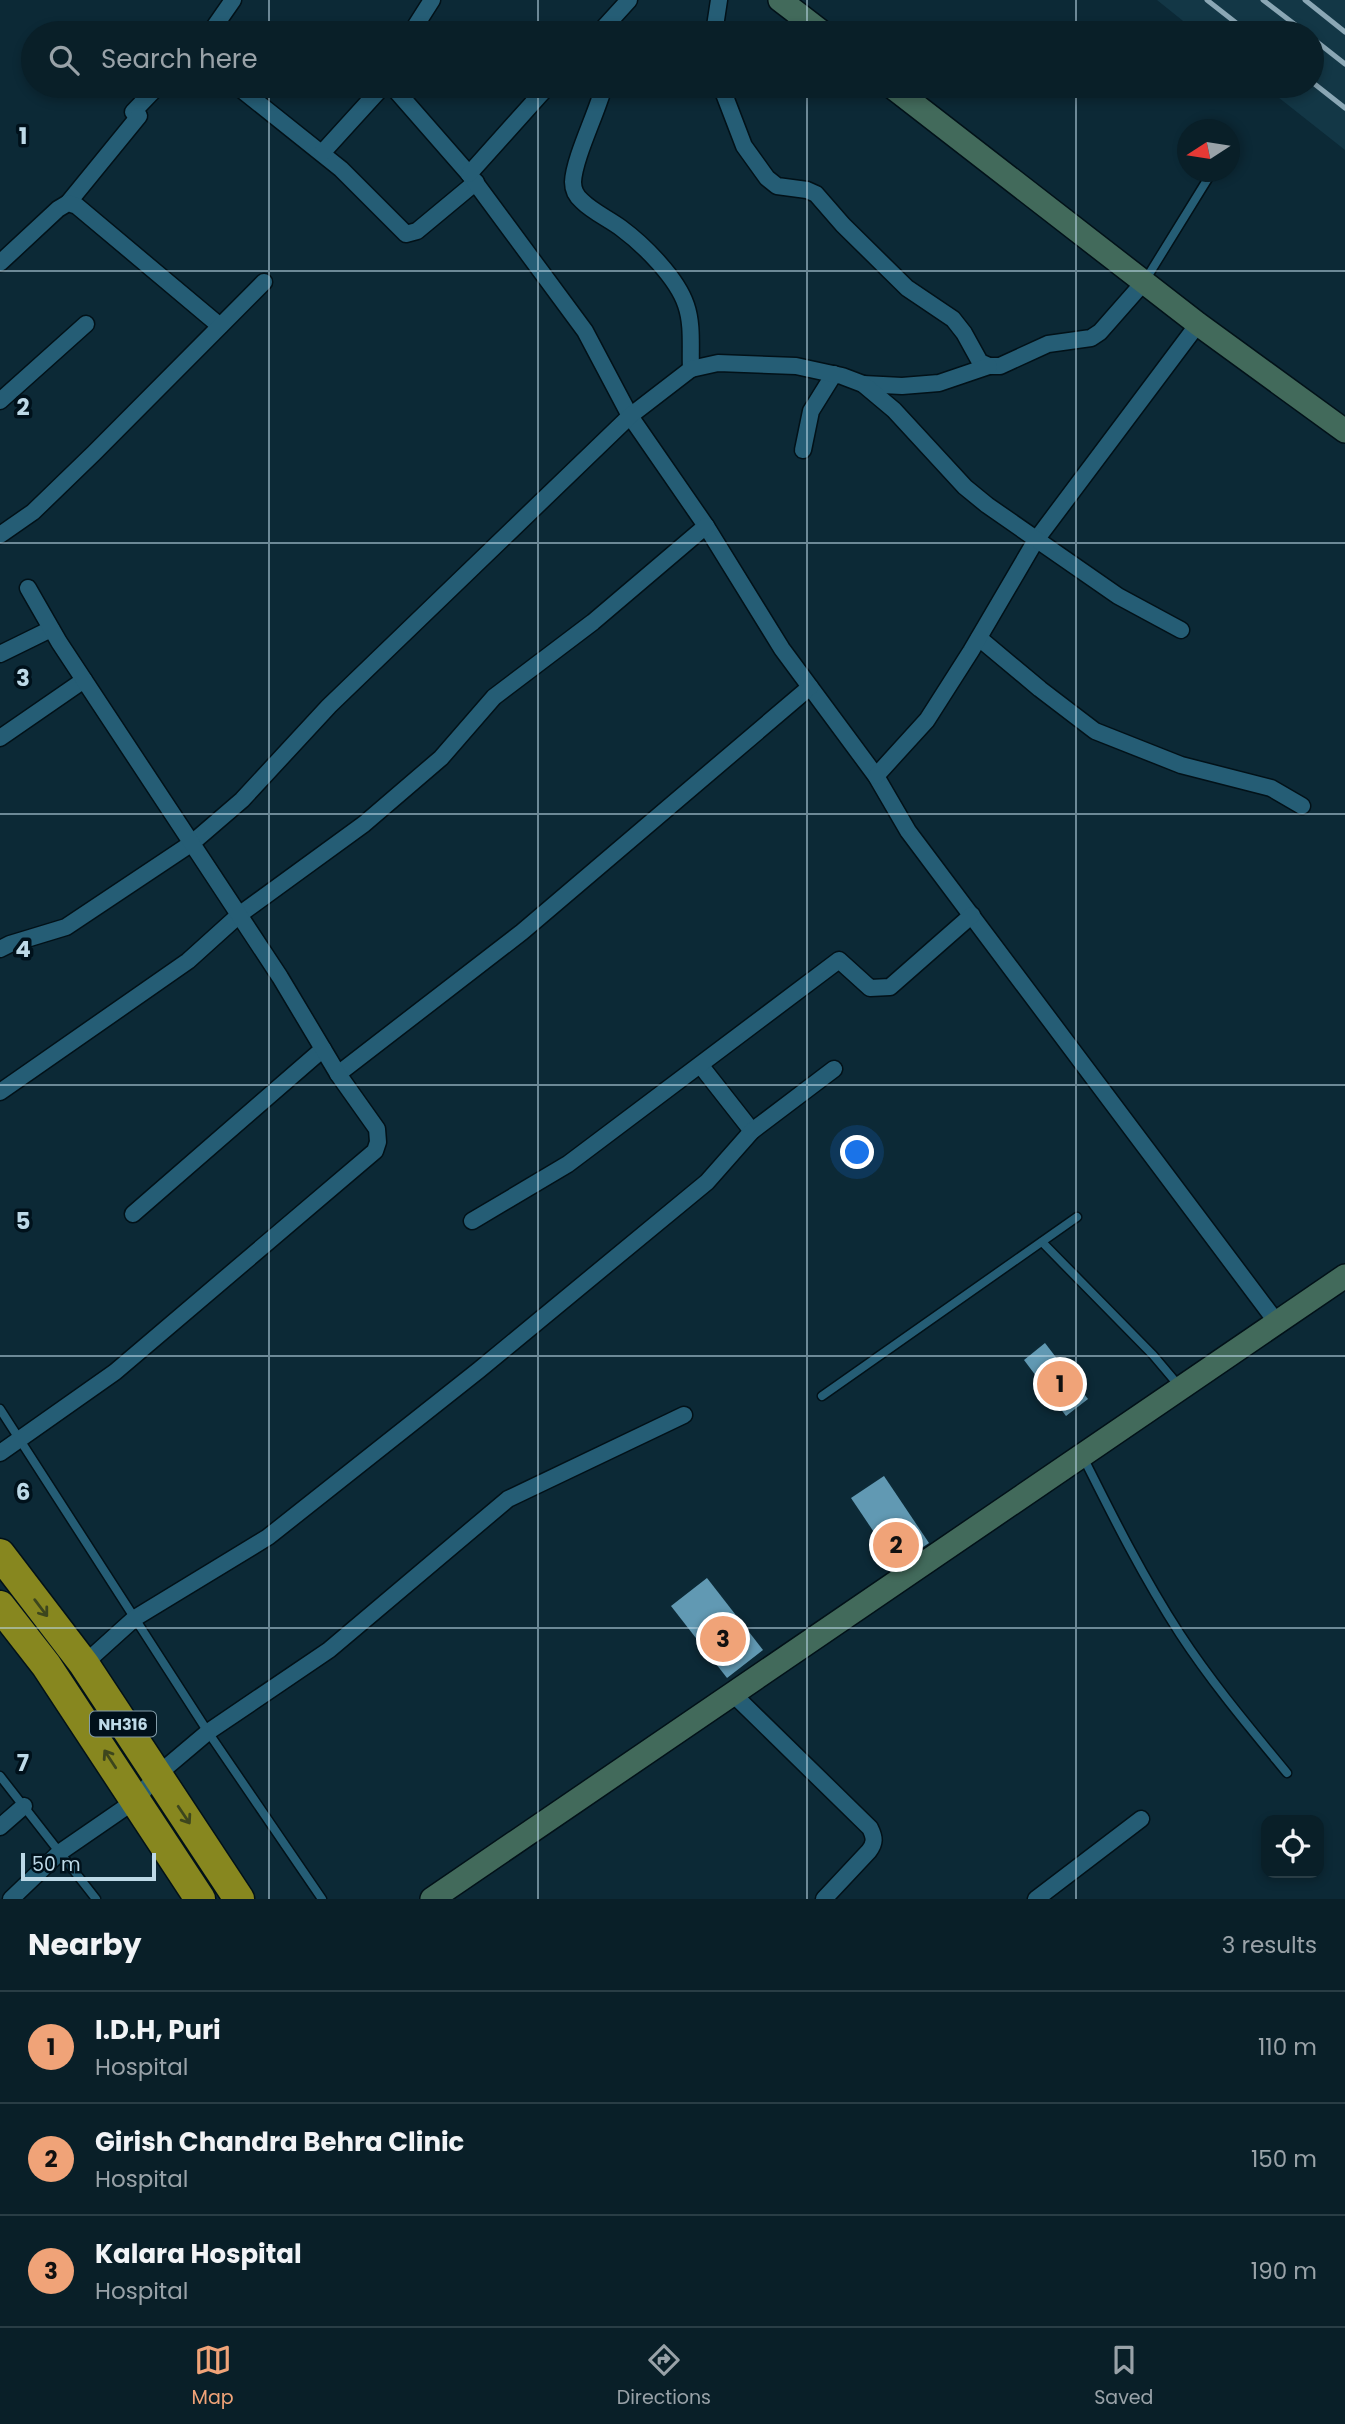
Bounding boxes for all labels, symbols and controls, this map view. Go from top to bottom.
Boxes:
search box [21,21,1324,98]
icon: search [45,41,83,79]
text: Search here [101,41,258,77]
north arrow [1177,119,1240,182]
text: 1 [19,120,27,152]
text: 2 [16,391,30,423]
text: 3 [16,662,30,694]
text: 4 [15,933,31,965]
your location [840,1135,874,1169]
text: 5 [16,1205,30,1237]
pin: 1 [1037,1358,1083,1410]
text: 6 [16,1476,30,1508]
pin: 2 [873,1519,919,1571]
one-way arrow [34,1598,49,1617]
pin: 3 [700,1613,746,1665]
road number: NH316 [90,1712,156,1736]
text: 7 [17,1747,29,1779]
one-way arrow [102,1750,116,1770]
one-way arrow [177,1805,191,1825]
map controls [1261,1815,1324,1878]
button: locate [1261,1815,1324,1878]
scale bar [21,1850,156,1882]
text: 50 m [32,1851,81,1878]
text: Nearby [28,1923,142,1966]
text: 3 results [1222,1929,1317,1961]
text: I.D.H, Puri [95,2012,221,2048]
text: 1 [47,2031,55,2063]
text: 110 m [1258,2031,1317,2063]
text: Hospital [95,2051,188,2083]
text: Girish Chandra Behra Clinic [95,2124,464,2160]
text: 2 [44,2143,58,2175]
text: 150 m [1251,2143,1317,2175]
text: Hospital [95,2163,188,2195]
text: Kalara Hospital [95,2236,302,2272]
text: 3 [44,2255,58,2287]
text: 190 m [1251,2255,1317,2287]
text: Hospital [95,2275,188,2307]
tab: Map [192,2341,234,2412]
tab: Directions [617,2341,711,2412]
tab: Saved [1094,2341,1153,2412]

